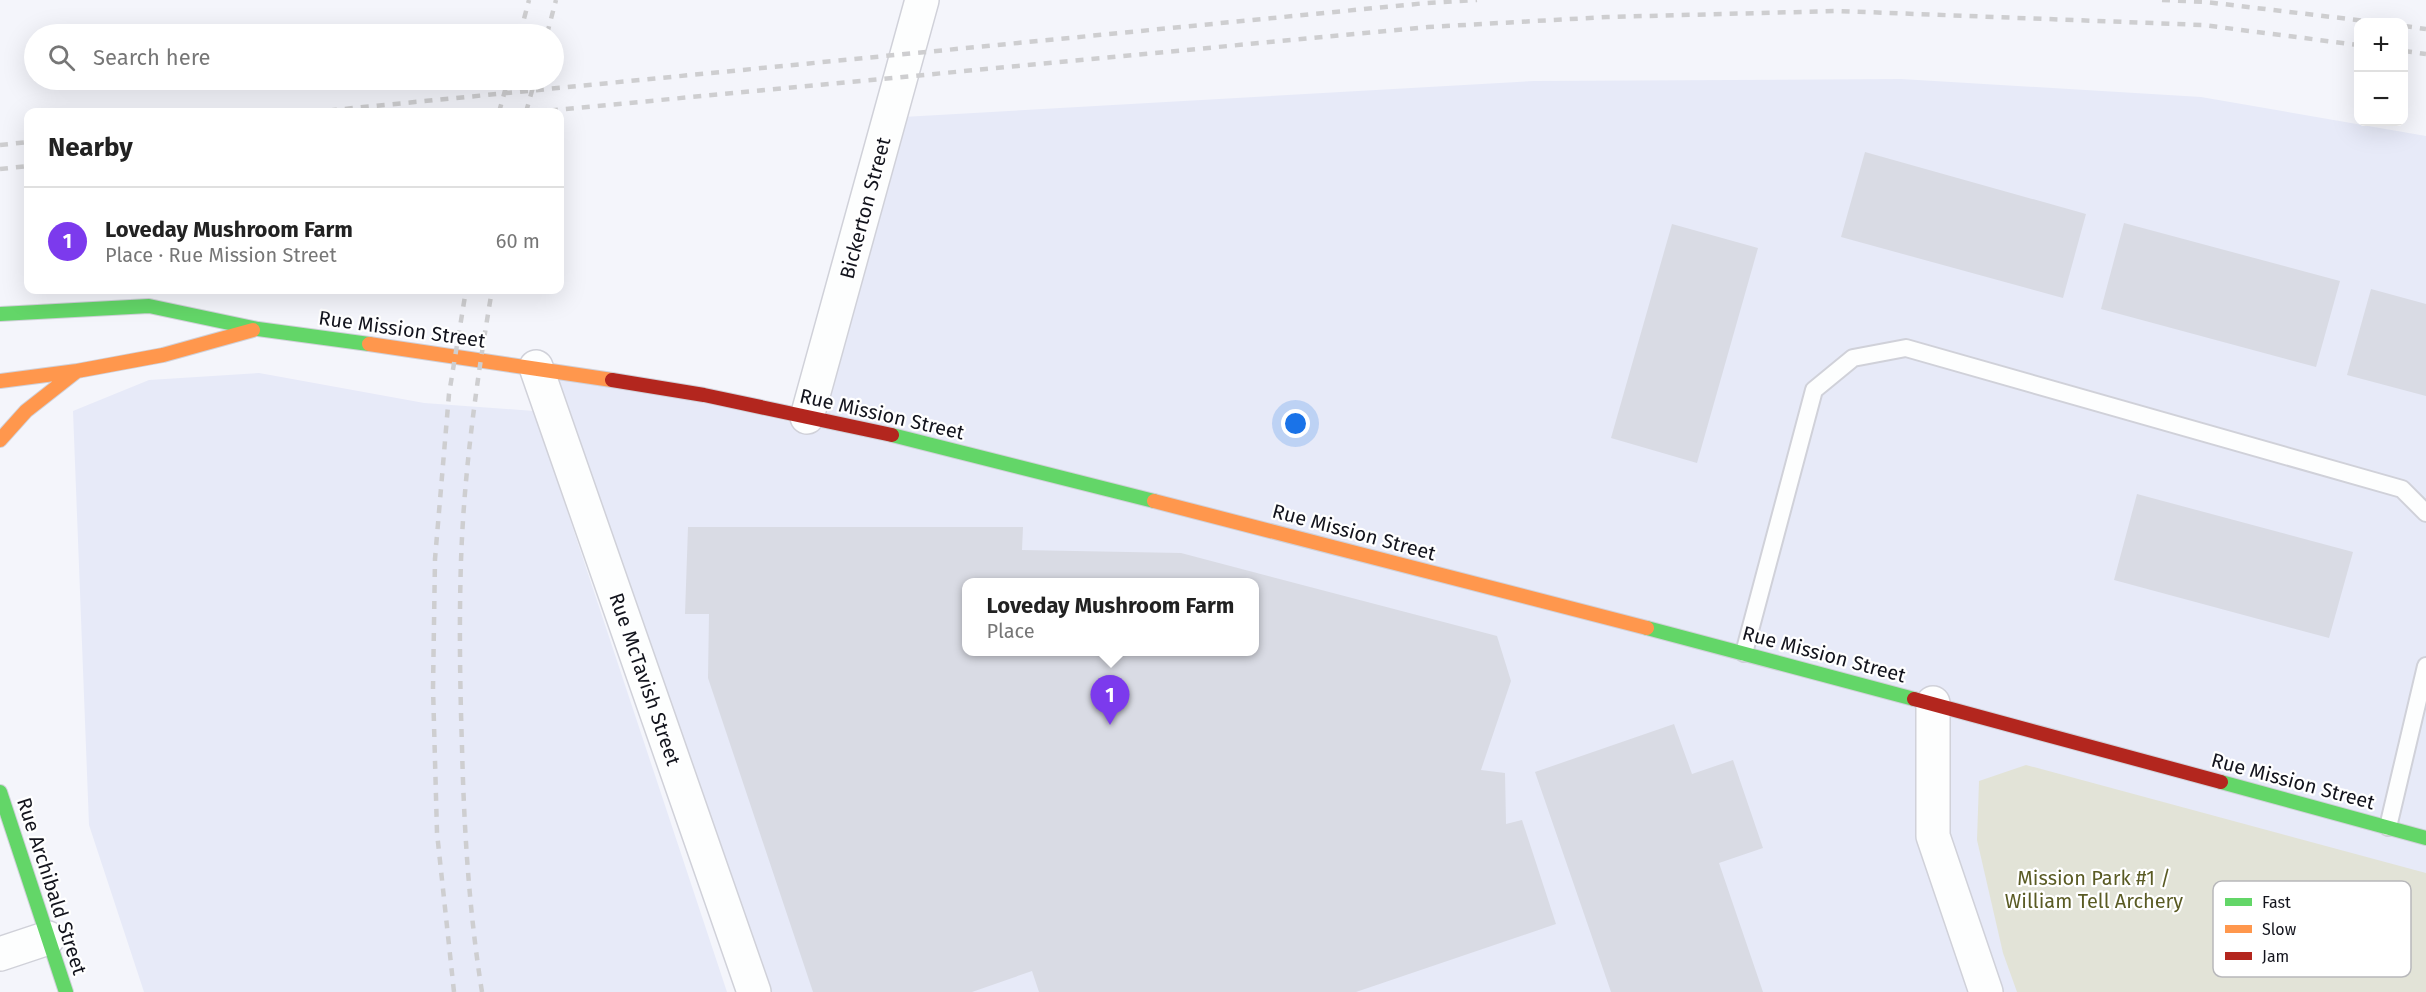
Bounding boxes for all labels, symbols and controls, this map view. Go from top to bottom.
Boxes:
map controls [2354,18,2408,126]
button: + [2354,18,2408,72]
search box [24,24,564,90]
icon: search [45,41,78,74]
text: Search here [93,44,211,71]
button: − [2354,72,2408,126]
text: Nearby [48,132,133,163]
street label: Bickerton Street [835,134,896,282]
text: Loveday Mushroom Farm [105,216,353,243]
text: 1 [63,229,72,253]
text: 60 m [496,229,540,253]
text: Place · Rue Mission Street [105,243,337,267]
street label: Rue Mission Street [317,305,488,353]
street label: Rue Mission Street [797,383,967,445]
your location [1281,409,1310,438]
street label: Rue Mission Street [1270,499,1439,566]
popup [962,578,1259,656]
street label: Rue McTavish Street [604,589,686,769]
text: Loveday Mushroom Farm [987,592,1234,619]
text: Place [987,619,1035,643]
street label: Rue Mission Street [1740,621,1909,688]
pin: 1 [1090,676,1130,725]
street label: Rue Mission Street [2209,748,2378,815]
street label: Rue Archibald Street [12,794,92,978]
park label: Mission Park #1 / William Tell Archery [2005,866,2183,913]
legend [2213,881,2411,977]
text: Fast [2262,893,2291,912]
text: Slow [2262,920,2297,939]
text: Jam [2262,947,2289,966]

